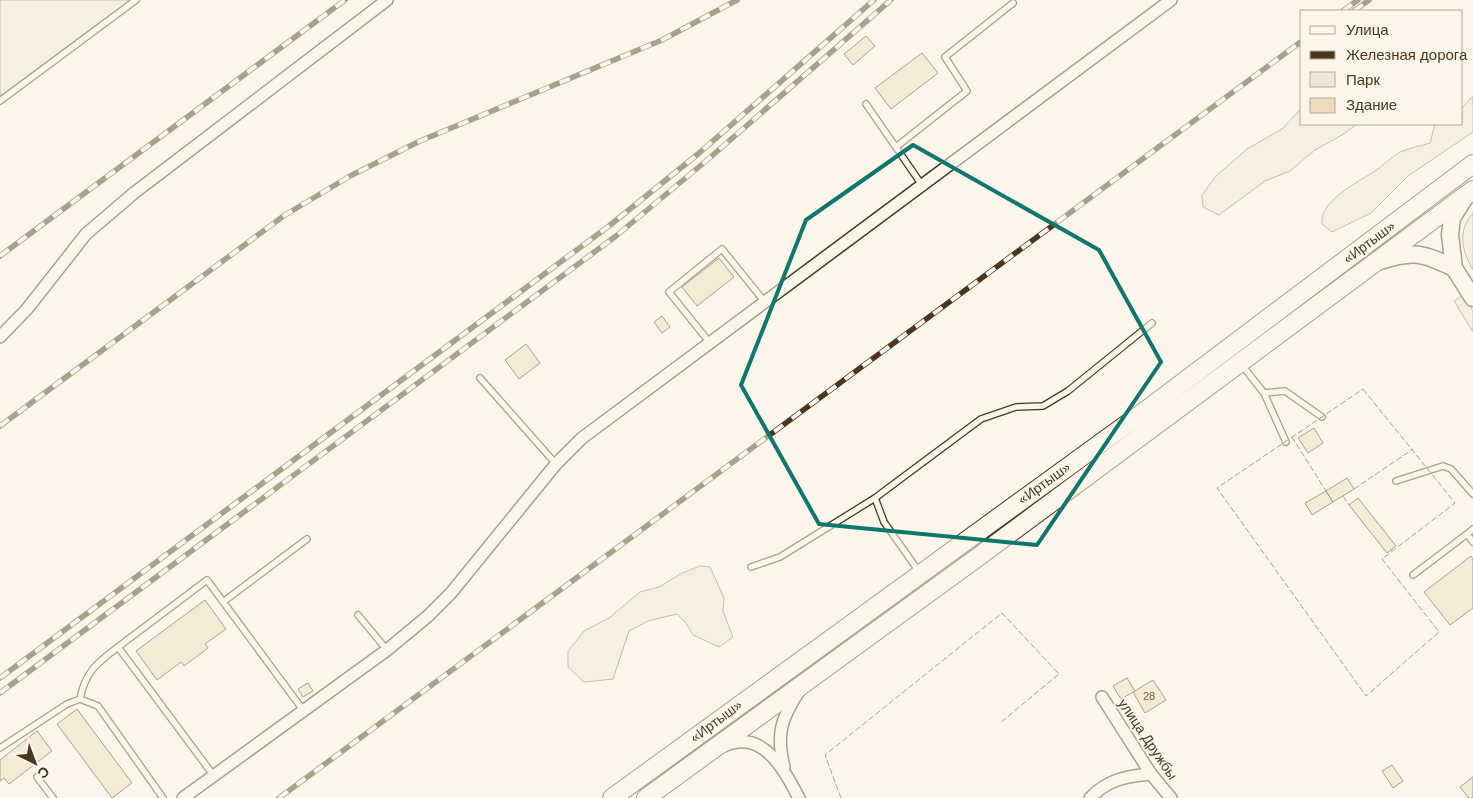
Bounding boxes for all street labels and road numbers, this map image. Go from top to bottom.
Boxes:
street label: «Иртыш» [1340,217,1398,267]
street label: «Иртыш» [1015,459,1073,507]
street label: улица Дружбы [1115,695,1181,783]
street label: «Иртыш» [687,696,745,746]

